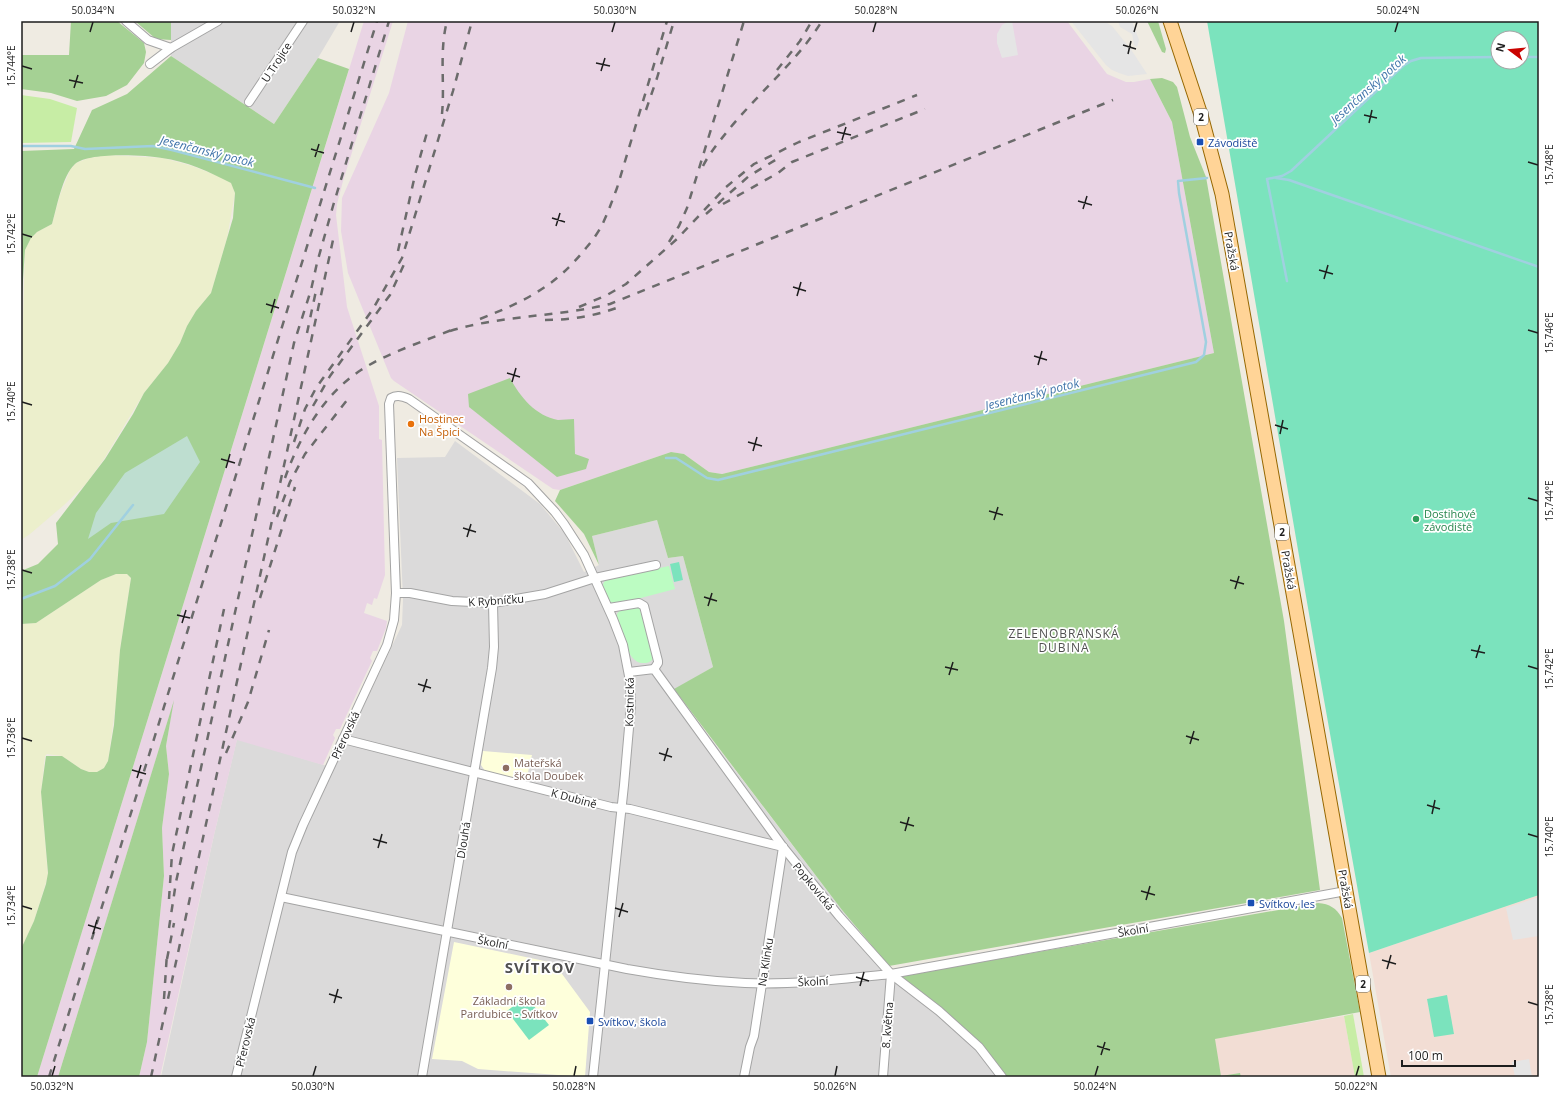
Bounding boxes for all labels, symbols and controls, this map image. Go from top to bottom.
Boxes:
text: 50.034°N [71,3,115,17]
text: 50.032°N [332,3,376,17]
text: 50.030°N [593,3,637,17]
text: 50.028°N [854,3,898,17]
text: 50.026°N [1115,3,1159,17]
text: 50.024°N [1376,3,1420,17]
north arrow [1490,30,1530,70]
street label: U Trojice [257,39,295,85]
text: N [1491,41,1508,53]
text: 15.744°E [4,45,18,87]
water label: Jesenčanský potok [1325,50,1410,129]
road number: 2 [1194,109,1208,125]
water label: Jesenčanský potok [156,131,257,171]
place label: Závodiště [1208,135,1257,150]
marker: Závodiště [1195,137,1205,147]
text: 15.748°E [1542,144,1556,186]
text: 15.742°E [4,213,18,255]
street label: Pražská [1221,230,1243,272]
text: 15.746°E [1542,312,1556,354]
water label: Jesenčanský potok [981,374,1082,414]
text: 15.740°E [4,381,18,423]
place label: Hostinec Na Špici [419,411,464,439]
marker: Hostinec Na Špici [406,419,416,429]
text: 15.744°E [1542,480,1556,522]
place label: Dostihové závodiště [1424,506,1476,534]
marker: Dostihové závodiště [1411,514,1421,524]
road number: 2 [1275,524,1289,540]
text: 15.738°E [4,549,18,591]
street label: Pražská [1278,549,1300,591]
street label: K Rybníčku [468,591,524,609]
district label: ZELENOBRANSKÁ DUBINA [1008,625,1120,656]
text: 15.742°E [1542,648,1556,690]
street label: Kostnická [621,677,637,727]
street label: Přerovská [327,709,363,761]
text: 15.736°E [4,717,18,759]
place label: Mateřská škola Doubek [514,755,584,783]
marker: Mateřská škola Doubek [501,763,511,773]
street label: K Dubině [549,785,599,811]
text: 15.740°E [1542,816,1556,858]
street label: Dlouhá [453,821,473,859]
street label: Popkovická [790,859,838,913]
street label: Pražská [1335,868,1357,910]
text: 15.734°E [4,885,18,927]
place label: Svítkov, les [1259,896,1315,911]
marker: Svítkov, les [1246,898,1256,908]
street label: Školní [1117,920,1150,940]
street label: Školní [476,932,510,952]
street label: Na Klínku [754,937,776,987]
district label: SVÍTKOV [505,957,575,977]
street label: Školní [797,973,829,989]
road number: 2 [1356,976,1370,992]
marker: Základní škola Pardubice - Svítkov [504,982,514,992]
text: 15.738°E [1542,984,1556,1026]
place label: Základní škola Pardubice - Svítkov [460,993,558,1021]
street label: 8. května [878,1001,896,1049]
place label: Svítkov, škola [598,1014,666,1029]
street label: Přerovská [232,1015,258,1069]
marker: Svítkov, škola [585,1016,595,1026]
scale bar [1402,1042,1515,1068]
text: 100 m [1408,1047,1443,1064]
text: 50.032°N [30,1079,74,1093]
text: 50.030°N [291,1079,335,1093]
text: 50.028°N [552,1079,596,1093]
text: 50.026°N [813,1079,857,1093]
text: 50.024°N [1073,1079,1117,1093]
text: 50.022°N [1334,1079,1378,1093]

